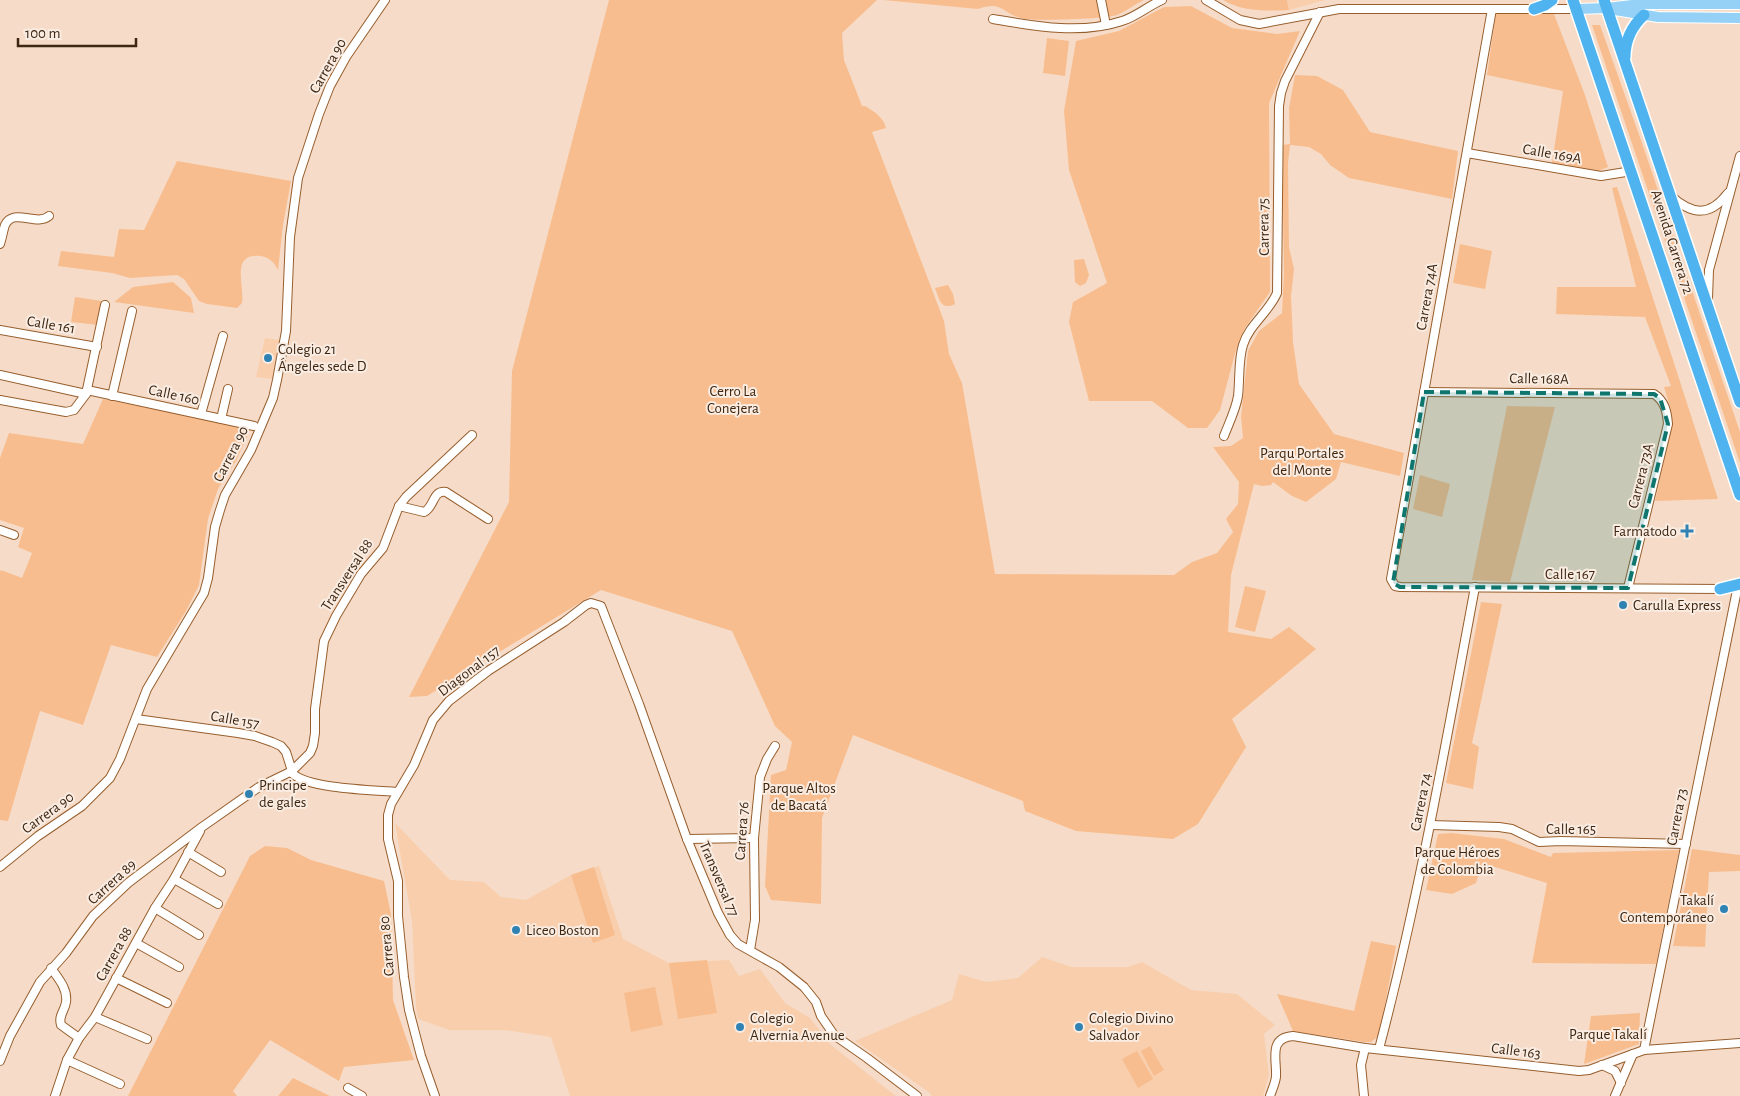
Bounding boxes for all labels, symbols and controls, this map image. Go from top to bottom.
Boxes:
scale bar [18,15,135,47]
text: 100 m [25,26,60,41]
street label: Carrera 90 [307,36,349,96]
street label: Calle 169A [1521,141,1583,167]
street label: Avenida Carrera 72 [1648,188,1696,296]
street label: Carrera 75 [1256,198,1272,256]
street label: Carrera 74A [1414,262,1440,332]
street label: Calle 161 [26,313,76,337]
place label: Colegio 21 Ángeles sede D [278,342,367,374]
marker: Colegio 21 Ángeles sede D [262,352,274,364]
street label: Calle 168A [1509,371,1569,387]
street label: Calle 160 [147,382,201,408]
park label: Cerro La Conejera [707,384,759,416]
street label: Carrera 90 [211,424,251,484]
street label: Carrera 73A [1626,442,1656,510]
park label: Parqu Portales del Monte [1260,446,1344,478]
place label: Farmatodo [1613,524,1677,539]
marker: Farmatodo [1681,525,1693,537]
street label: Transversal 88 [318,537,376,613]
street label: Calle 167 [1545,567,1595,582]
place label: Carulla Express [1633,598,1721,613]
marker: Carulla Express [1617,599,1629,611]
street label: Diagonal 157 [435,643,503,699]
street label: Calle 157 [209,708,261,732]
street label: Carrera 74 [1408,772,1434,832]
place label: Principe de gales [259,778,307,810]
park label: Parque Altos de Bacatá [762,781,836,813]
street label: Carrera 73 [1664,787,1690,847]
marker: Principe de gales [243,788,255,800]
street label: Carrera 90 [19,789,77,837]
street label: Carrera 76 [732,801,752,861]
street label: Calle 165 [1546,822,1596,837]
street label: Transversal 77 [696,839,742,919]
park label: Parque Héroes de Colombia [1414,845,1500,877]
street label: Carrera 89 [85,857,139,907]
place label: Takalí Contemporáneo [1620,893,1714,925]
marker: Takalí Contemporáneo [1718,903,1730,915]
street label: Carrera 80 [377,915,397,977]
place label: Liceo Boston [526,923,599,938]
street label: Carrera 88 [93,924,135,984]
marker: Liceo Boston [510,924,522,936]
place label: Colegio Alvernia Avenue [750,1011,845,1043]
place label: Colegio Divino Salvador [1089,1011,1174,1043]
marker: Colegio Alvernia Avenue [734,1021,746,1033]
marker: Colegio Divino Salvador [1073,1021,1085,1033]
park label: Parque Takalí [1569,1027,1647,1042]
street label: Calle 163 [1490,1041,1542,1061]

